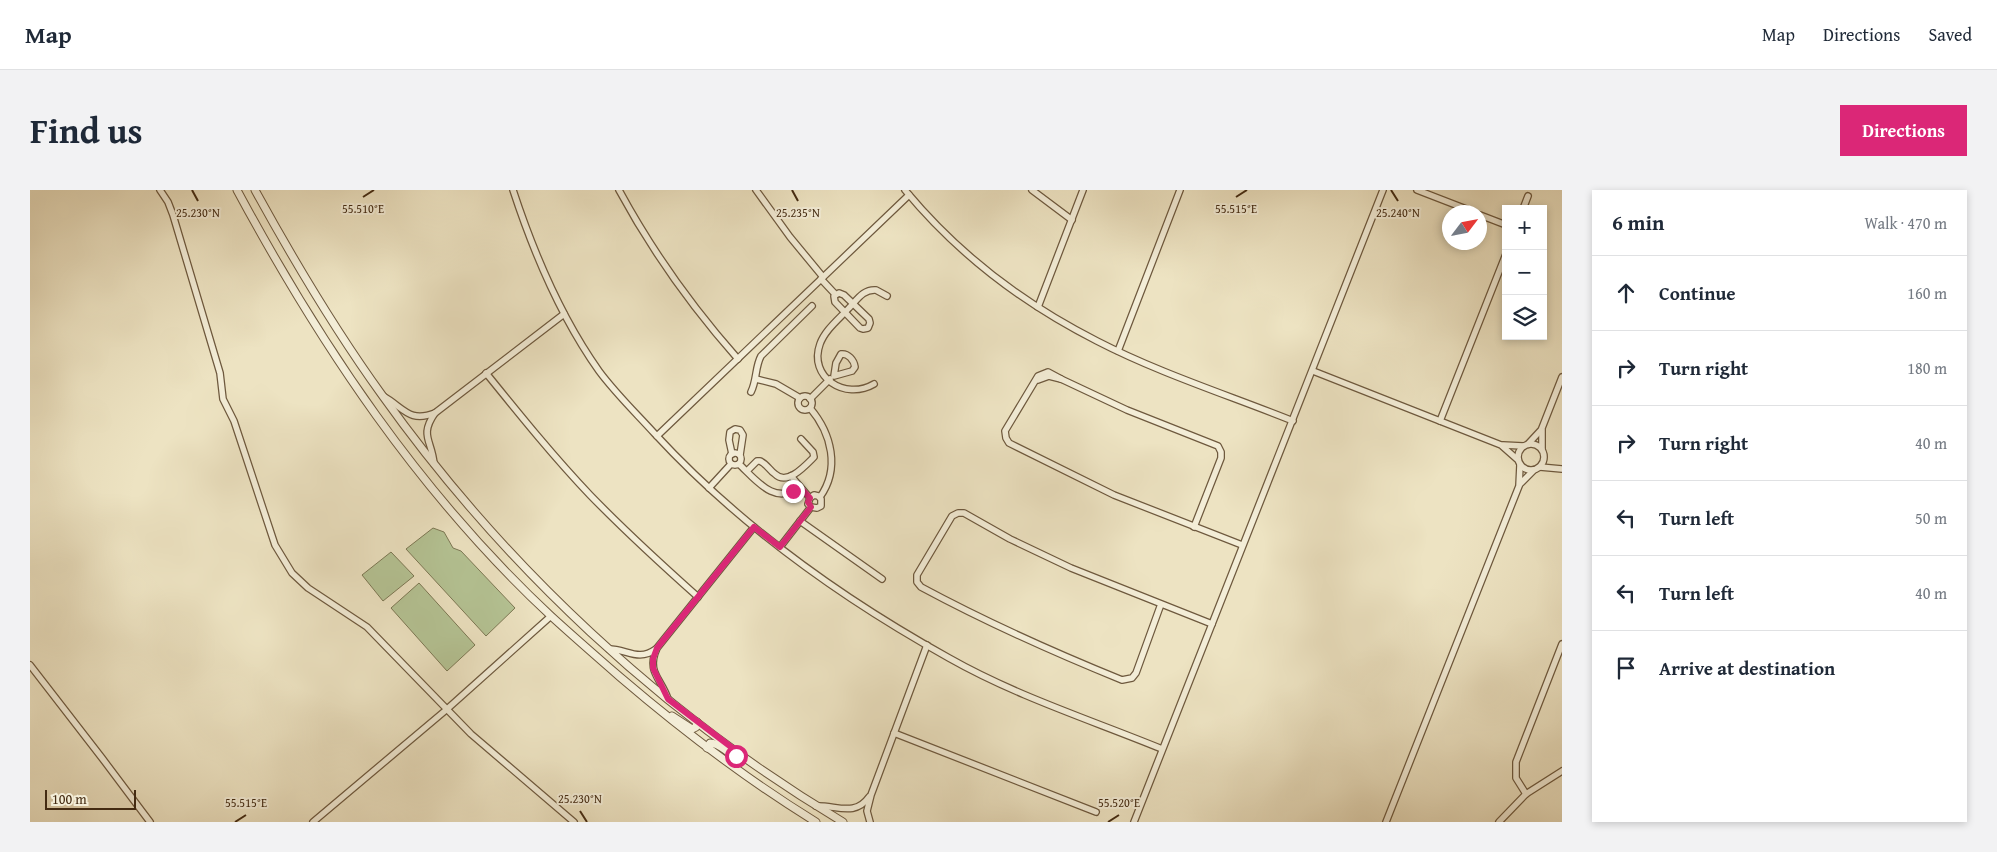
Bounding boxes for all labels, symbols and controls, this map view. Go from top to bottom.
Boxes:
text: Map [25,17,72,52]
text: Map [1762,21,1795,48]
text: Directions [1823,21,1900,48]
text: Saved [1928,21,1972,48]
text: Find us [30,105,143,156]
button: Directions [1840,105,1967,156]
text: 55.510°E [342,200,384,217]
text: 55.515°E [1215,200,1257,217]
text: 25.230°N [176,204,220,221]
text: 25.235°N [776,204,820,221]
text: 25.240°N [1376,204,1420,221]
north arrow [1442,205,1487,250]
map controls [1502,205,1547,340]
button: + [1502,205,1547,250]
text: 6 min [1612,207,1664,238]
text: Walk · 470 m [1864,211,1947,235]
button: − [1502,250,1547,295]
icon: ahead [1612,279,1640,307]
text: Continue [1659,279,1736,307]
text: 160 m [1907,281,1947,305]
button: layers [1502,295,1547,340]
icon: right [1612,354,1640,382]
text: Turn right [1659,354,1748,382]
text: 180 m [1907,356,1947,380]
icon: right [1612,429,1640,457]
text: Turn right [1659,429,1748,457]
text: 40 m [1915,431,1947,455]
route end [782,480,805,503]
icon: left [1612,504,1640,532]
text: Turn left [1659,504,1734,532]
text: 50 m [1915,506,1947,530]
icon: left [1612,579,1640,607]
text: Turn left [1659,579,1734,607]
text: 40 m [1915,581,1947,605]
icon: arrive [1612,654,1640,682]
text: Arrive at destination [1659,654,1835,682]
route start [725,745,748,768]
scale bar [45,787,136,810]
text: 100 m [52,789,87,809]
text: 25.230°N [558,790,602,807]
text: 55.515°E [225,794,267,811]
text: 55.520°E [1098,794,1140,811]

